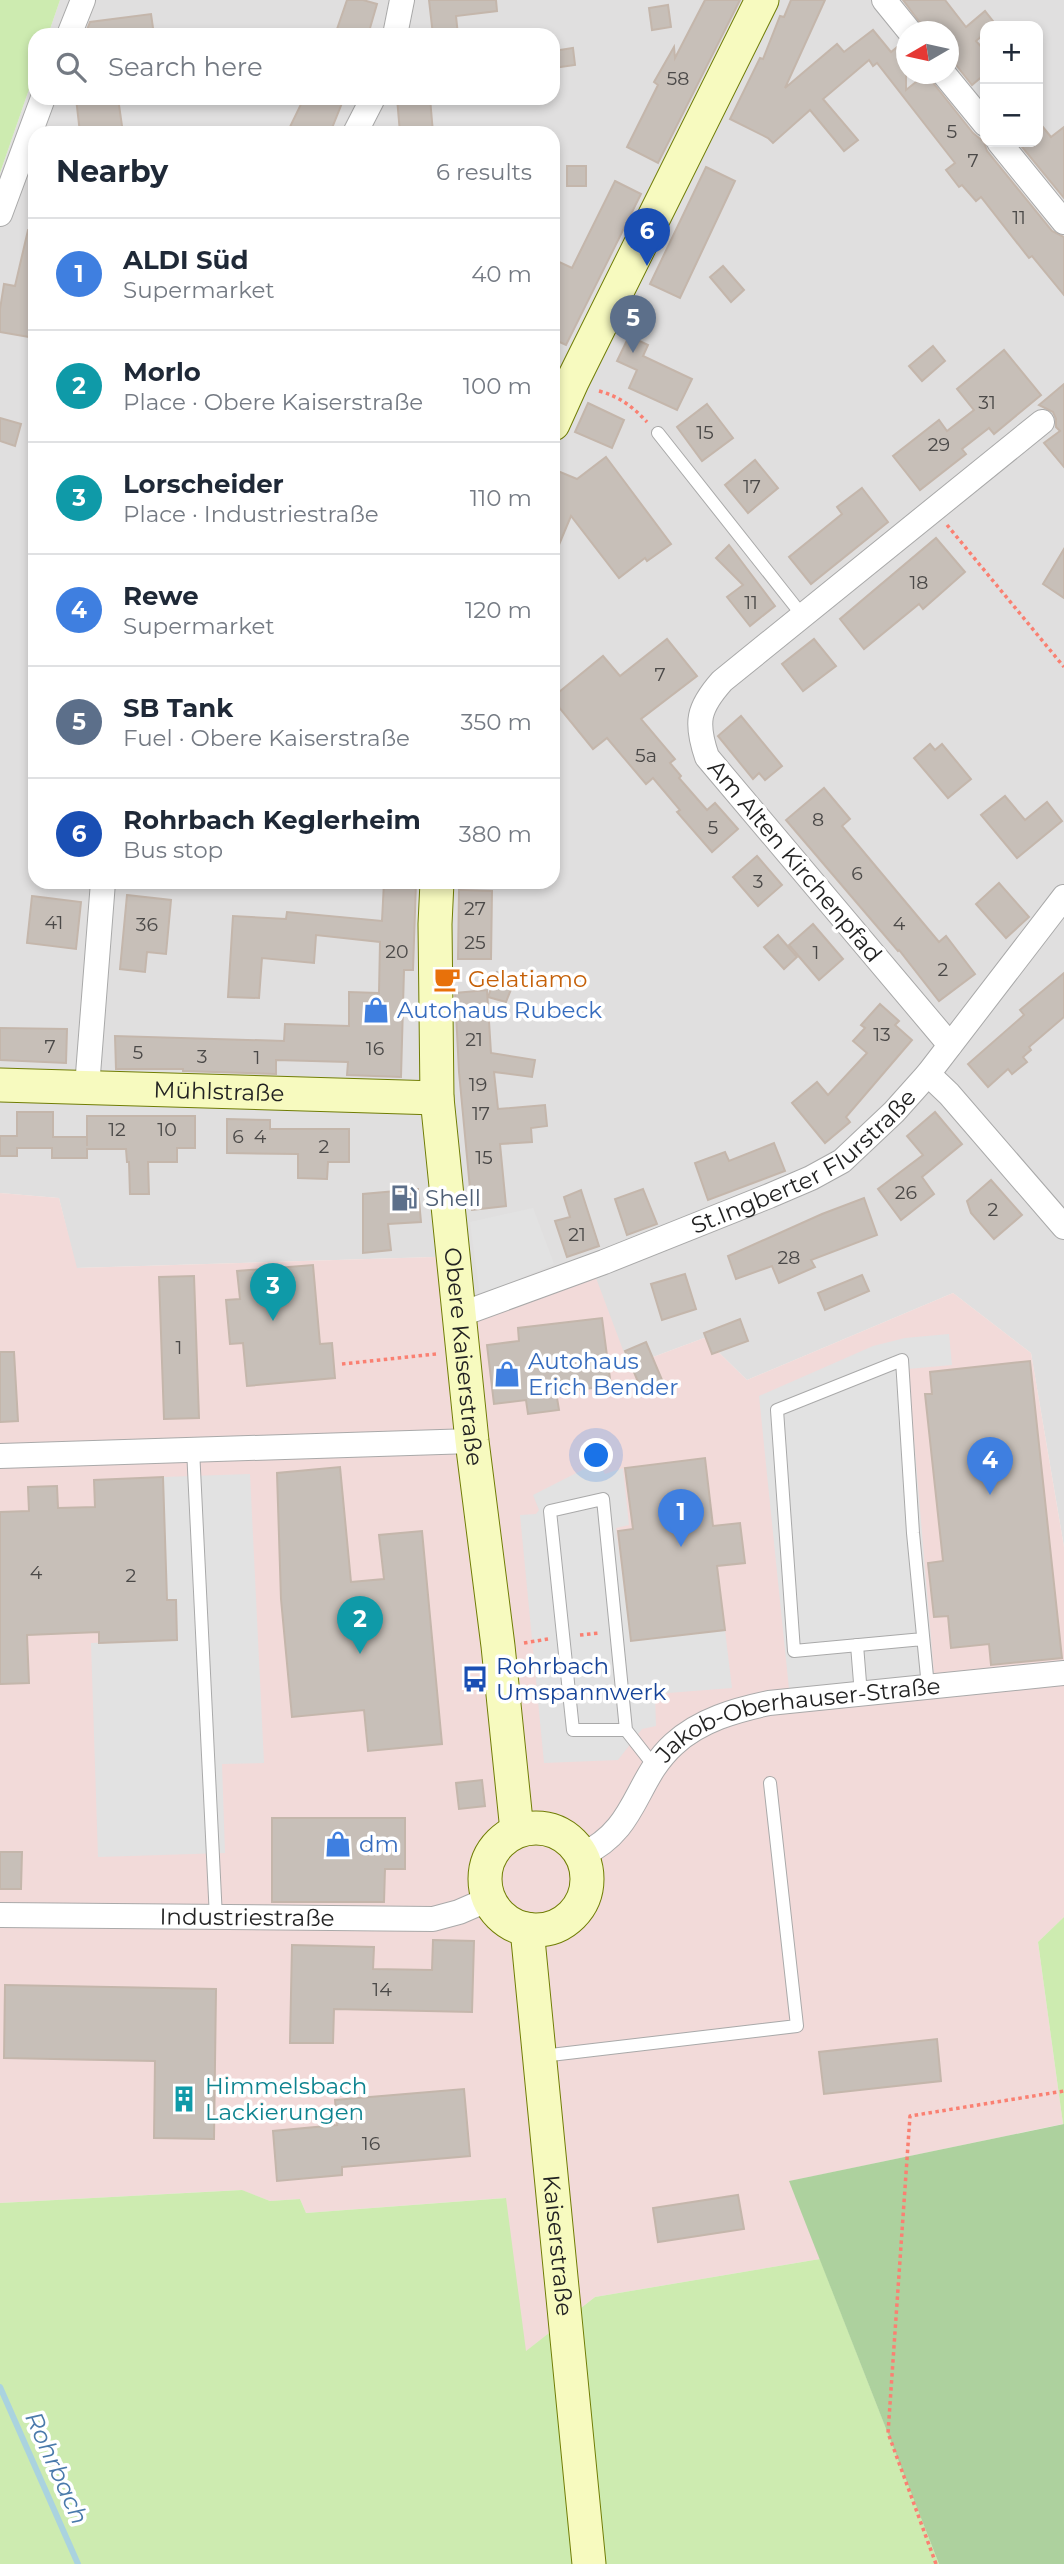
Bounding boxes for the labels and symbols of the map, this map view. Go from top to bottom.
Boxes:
north arrow [896,21,959,84]
house number: 58 [667,67,689,90]
house number: 5 [947,120,958,143]
house number: 7 [967,149,979,172]
house number: 11 [1012,206,1026,229]
pin: 6 [624,208,670,266]
pin: 5 [610,295,656,353]
house number: 31 [978,391,996,414]
house number: 15 [696,421,714,444]
house number: 29 [928,433,950,456]
house number: 17 [743,475,761,498]
house number: 18 [910,571,928,594]
house number: 11 [744,591,758,614]
house number: 7 [654,663,666,686]
house number: 5a [635,744,657,767]
street label: Am Alten Kirchenpfad [702,754,888,968]
house number: 8 [812,808,824,831]
house number: 5 [708,816,719,839]
house number: 6 [851,862,863,885]
house number: 3 [753,870,763,893]
house number: 27 [464,897,486,920]
house number: 41 [45,911,63,934]
house number: 4 [893,912,906,935]
house number: 36 [136,913,158,936]
house number: 25 [464,931,486,954]
house number: 20 [385,940,409,963]
house number: 1 [813,941,819,964]
house number: 2 [938,958,949,981]
cafe icon: Gelatiamo [432,964,462,994]
place label: Gelatiamo [468,965,587,993]
shop icon: Autohaus Rubeck [361,995,391,1025]
place label: Autohaus Rubeck [397,996,602,1024]
house number: 13 [873,1023,891,1046]
house number: 21 [465,1028,483,1051]
house number: 7 [44,1035,56,1058]
house number: 16 [366,1037,384,1060]
house number: 5 [133,1041,144,1064]
house number: 3 [197,1045,207,1068]
house number: 1 [254,1046,260,1069]
house number: 19 [469,1073,487,1096]
street label: Mühlstraße [153,1076,285,1107]
street label: St.Ingberter Flurstraße [687,1083,922,1240]
house number: 17 [472,1102,490,1125]
house number: 12 [108,1118,126,1141]
house number: 10 [157,1118,177,1141]
house number: 6 [232,1125,244,1148]
house number: 4 [254,1125,267,1148]
house number: 2 [319,1135,330,1158]
house number: 15 [475,1146,493,1169]
house number: 26 [895,1181,917,1204]
fuel station icon: Shell [389,1183,419,1213]
place label: Shell [425,1184,481,1212]
house number: 2 [988,1198,999,1221]
house number: 21 [568,1223,586,1246]
street label: Obere Kaiserstraße [438,1246,489,1468]
house number: 28 [778,1246,800,1269]
pin: 3 [250,1263,296,1321]
house number: 1 [176,1336,182,1359]
place label: Autohaus Erich Bender [528,1347,678,1401]
shop icon: Autohaus Erich Bender [492,1359,522,1389]
pin: 4 [967,1437,1013,1495]
your location [579,1438,613,1472]
pin: 1 [658,1489,704,1547]
house number: 4 [30,1561,43,1584]
house number: 2 [126,1564,137,1587]
pin: 2 [337,1596,383,1654]
place label: Rohrbach Umspannwerk [496,1652,667,1706]
bus stop icon: Rohrbach Umspannwerk [460,1664,490,1694]
street label: Jakob-Oberhauser-Straße [649,1672,942,1769]
shop icon: dm [323,1829,353,1859]
place label: dm [359,1830,399,1858]
street label: Industriestraße [159,1902,335,1932]
house number: 14 [372,1978,392,2001]
place label: Himmelsbach Lackierungen [205,2072,367,2126]
building icon: Himmelsbach Lackierungen [169,2084,199,2114]
house number: 16 [362,2132,380,2155]
street label: Kaiserstraße [537,2174,579,2317]
water label: Rohrbach [19,2407,95,2529]

